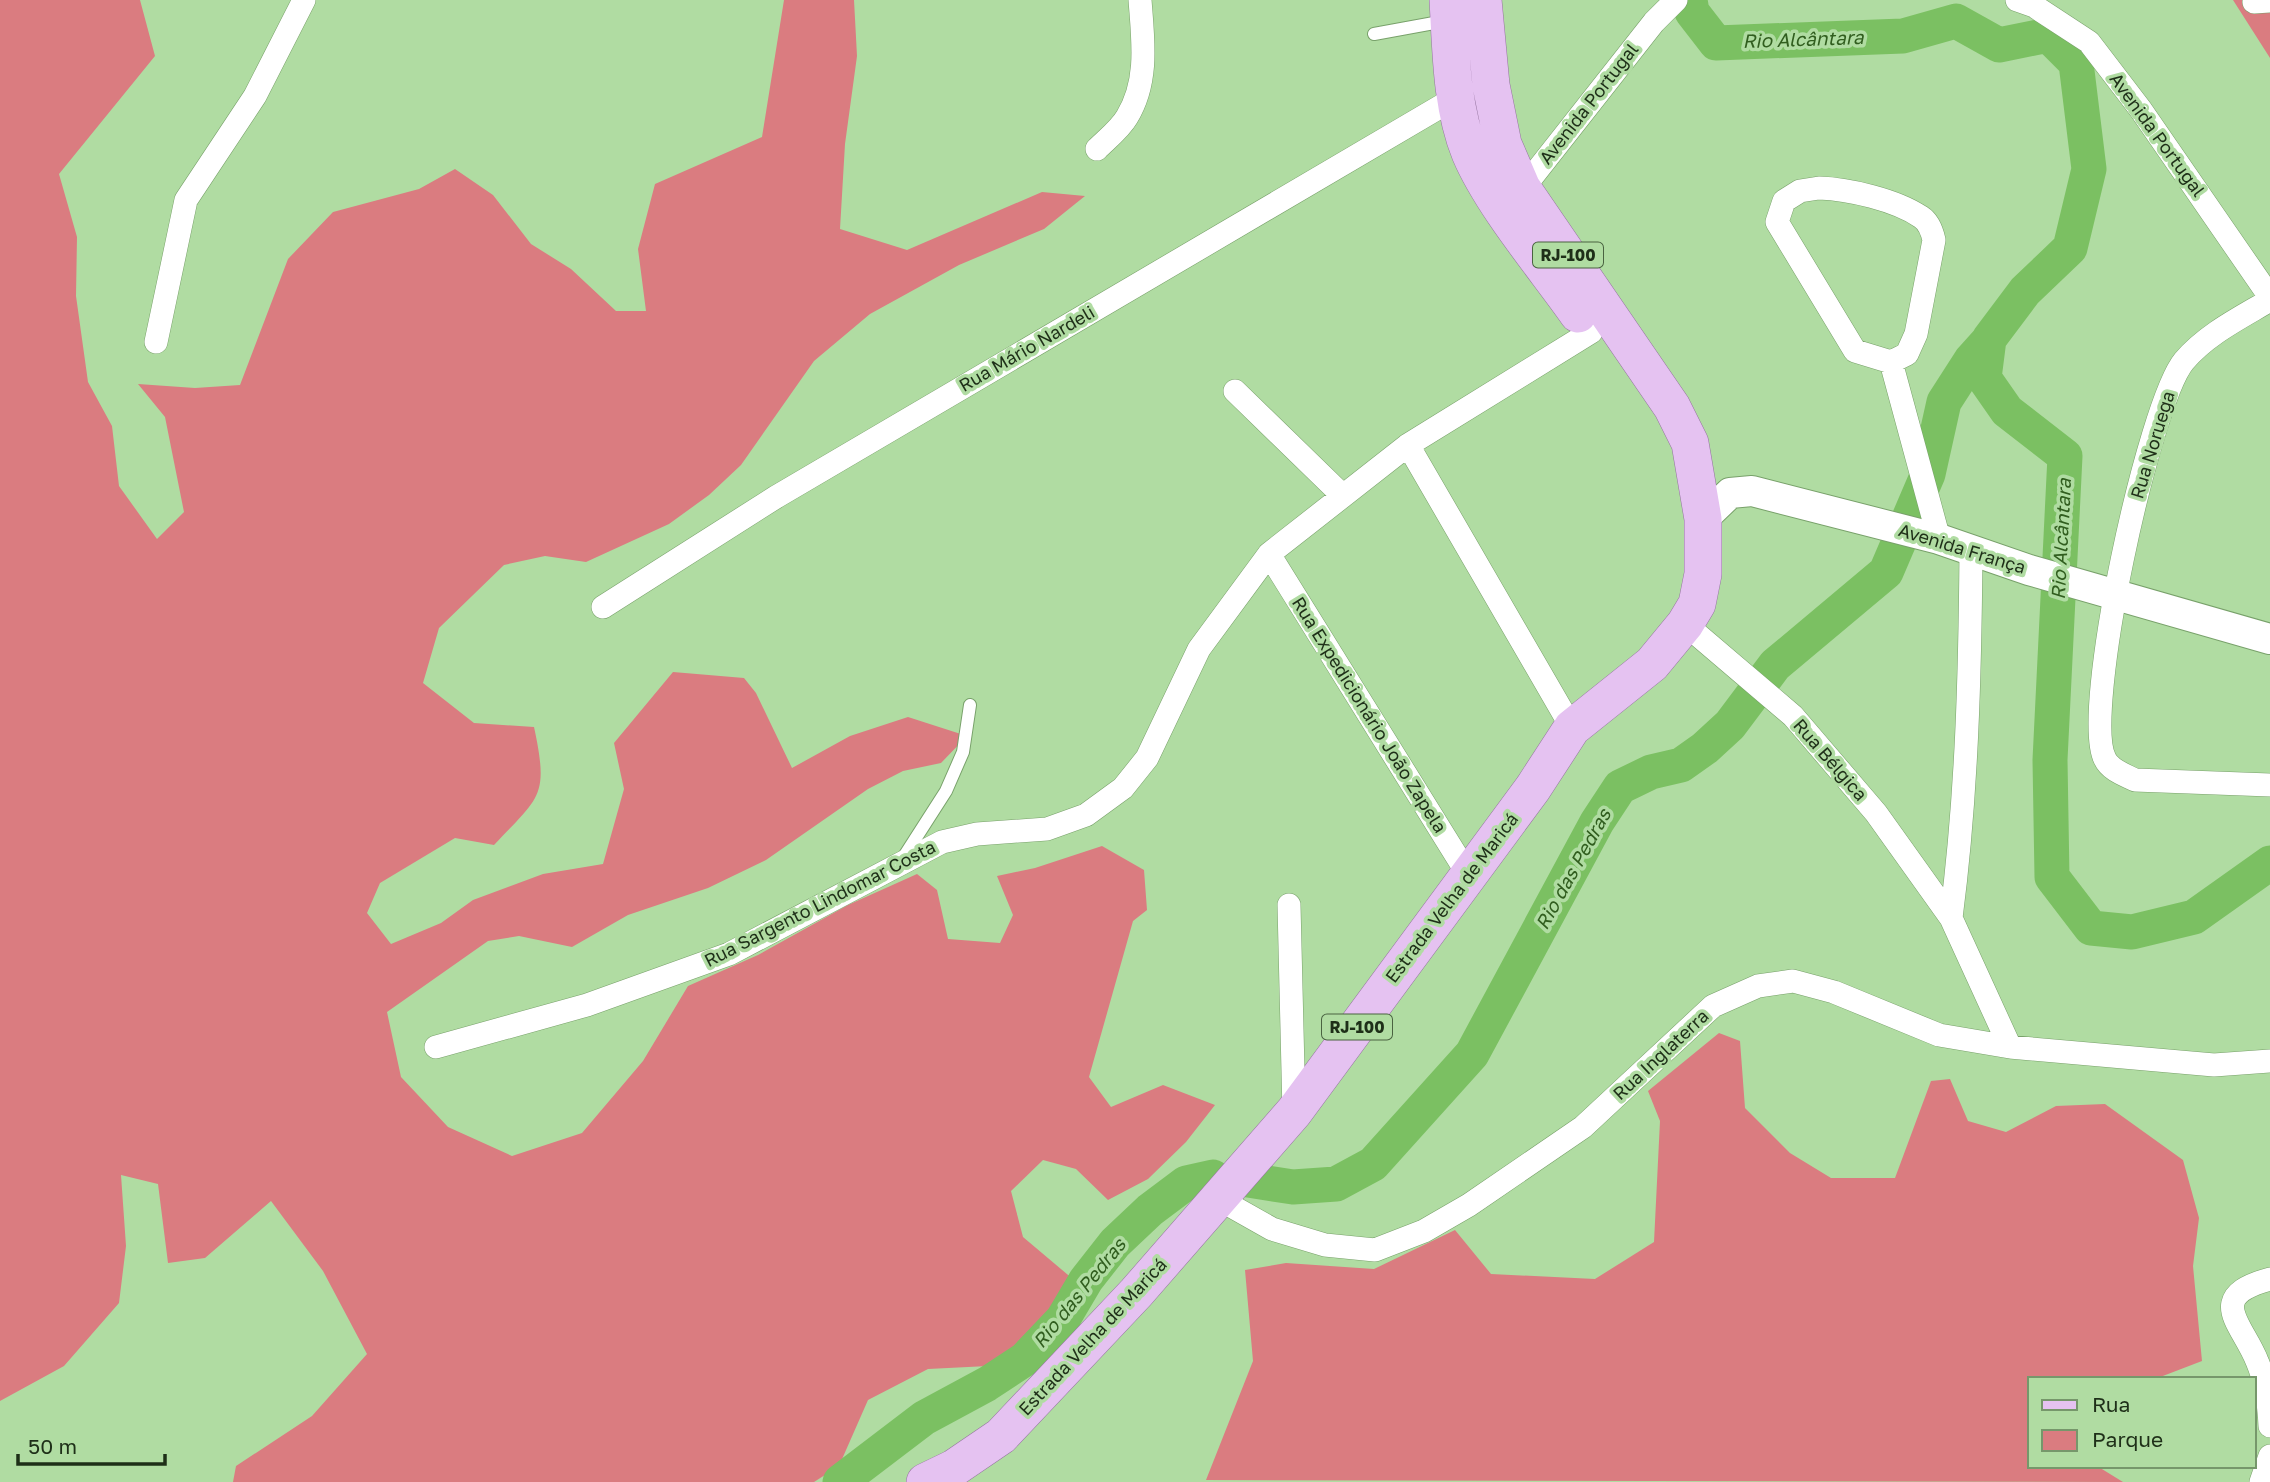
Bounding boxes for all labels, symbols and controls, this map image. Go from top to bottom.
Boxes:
water label: Rio Alcântara [1742,25,1865,52]
street label: Avenida Portugal [1534,38,1642,168]
street label: Avenida Portugal [2106,68,2210,201]
road number: RJ-100 [1533,243,1603,268]
street label: Rua Mário Nardeli [955,300,1098,396]
street label: Rua Noruega [2125,388,2179,501]
water label: Rio Alcântara [2046,477,2075,600]
street label: Avenida França [1896,518,2028,578]
street label: Rua Expedicionário João Zapela [1288,592,1452,837]
street label: Rua Bélgica [1789,714,1872,805]
water label: Rio das Pedras [1530,804,1616,933]
street label: Estrada Velha de Maricá [1380,808,1522,987]
street label: Rua Sargento Lindomar Costa [700,835,939,971]
street label: Rua Inglaterra [1608,1004,1713,1104]
road number: RJ-100 [1322,1015,1392,1040]
water label: Rio das Pedras [1027,1233,1130,1352]
street label: Estrada Velha de Maricá [1014,1253,1171,1419]
legend [2028,1377,2256,1468]
text: Rua [2092,1391,2130,1417]
scale bar [18,1422,164,1466]
text: Parque [2092,1426,2163,1452]
text: 50 m [28,1433,77,1459]

